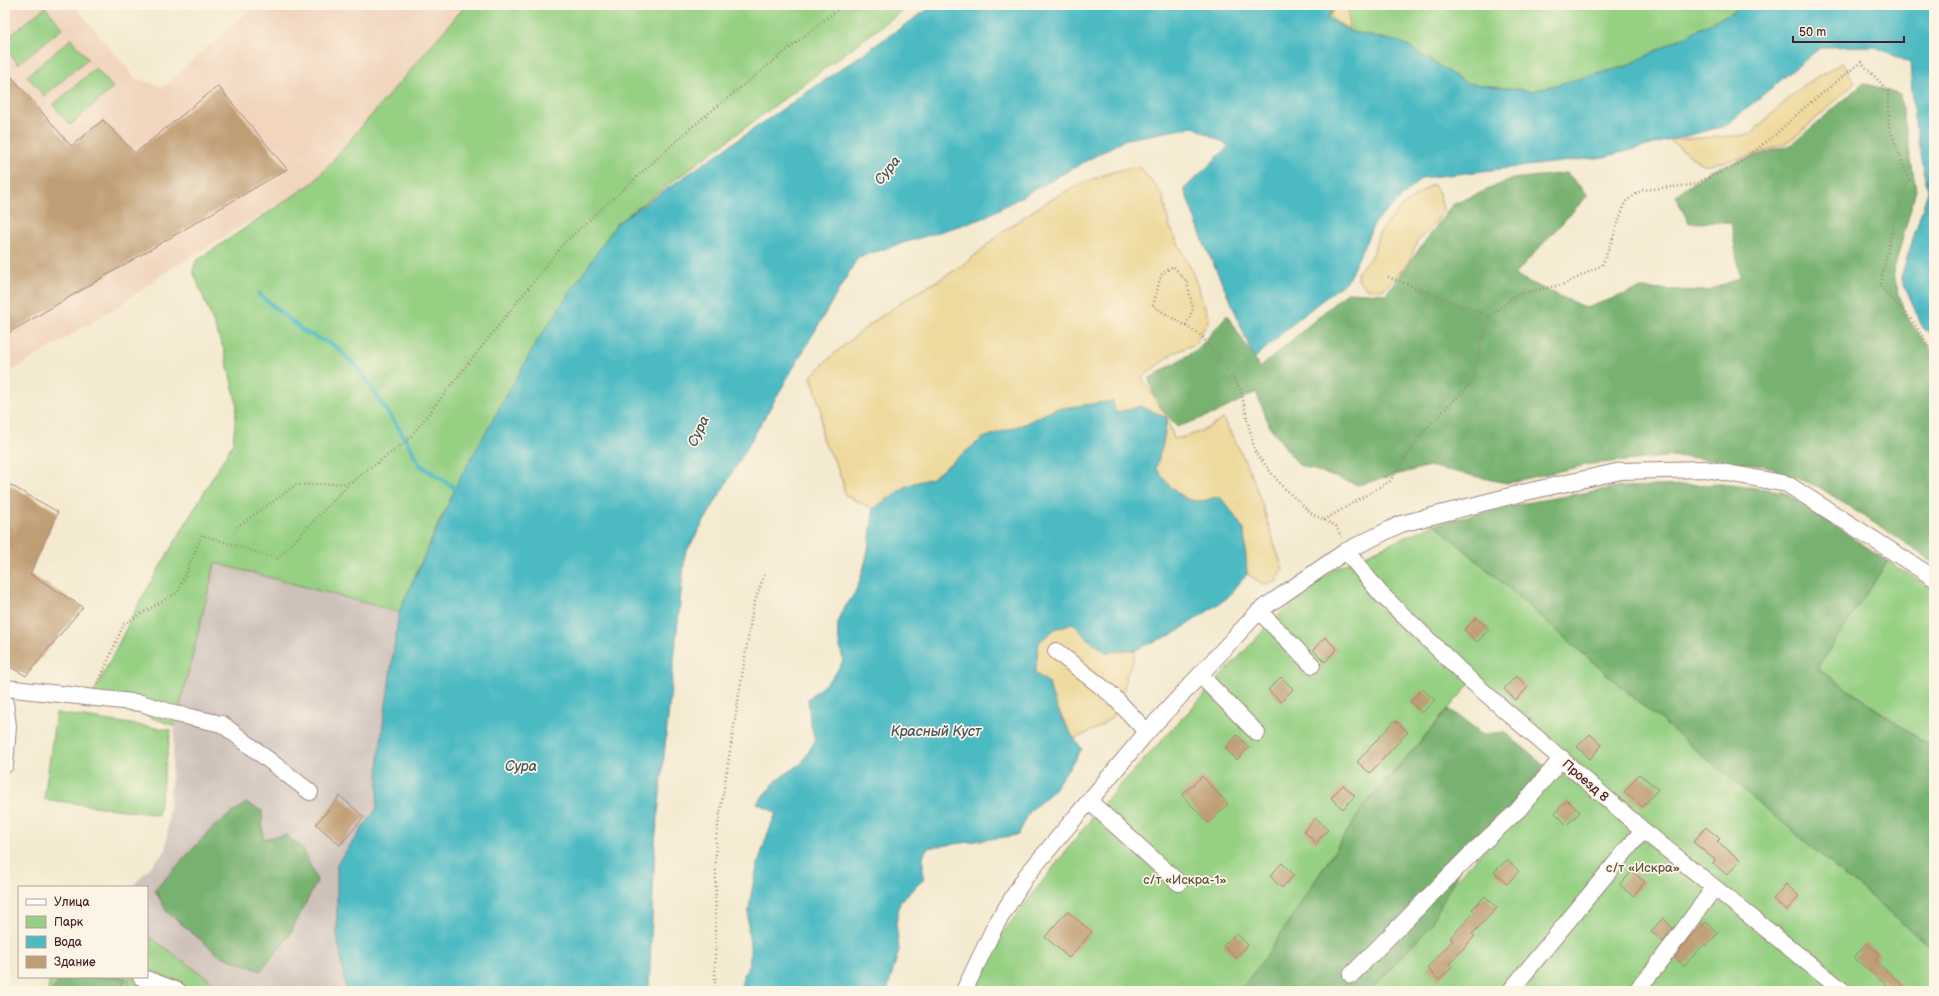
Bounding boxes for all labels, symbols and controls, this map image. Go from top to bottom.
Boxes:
scale bar [1793,18,1904,44]
text: 50 m [1799,25,1826,40]
water label: Сура [871,152,904,188]
water label: Сура [684,413,713,449]
water label: Красный Куст [891,723,983,740]
street label: Проезд 8 [1559,756,1612,806]
water label: Сура [505,758,537,775]
park label: с/т «Искра» [1606,860,1680,876]
park label: с/т «Искра-1» [1143,872,1227,888]
legend [18,886,148,978]
text: Улица [54,895,90,910]
text: Парк [54,915,84,930]
text: Вода [54,935,82,950]
text: Здание [54,955,96,970]

